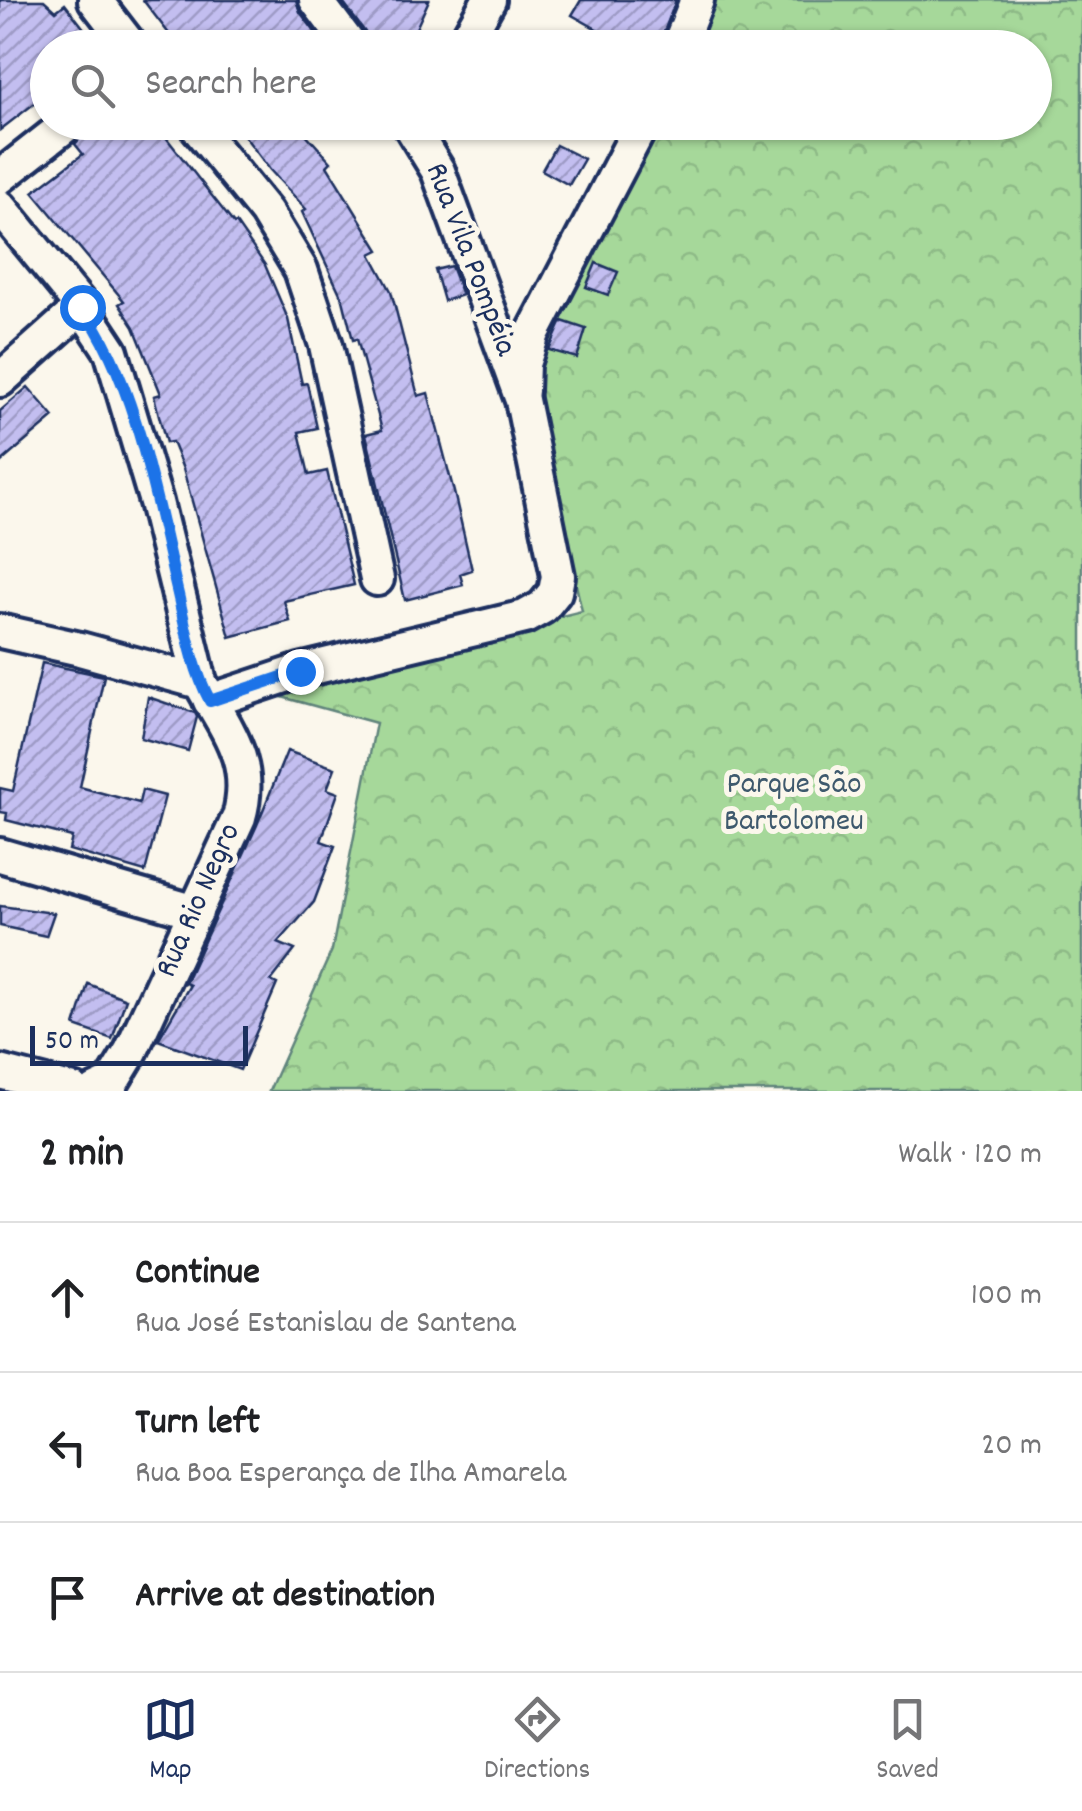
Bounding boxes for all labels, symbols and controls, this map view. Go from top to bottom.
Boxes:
search box [30,30,1052,140]
icon: search [65,58,120,113]
text: Search here [145,58,317,113]
street label: Rua Vila Pompéia [411,157,527,364]
route start [60,285,106,331]
route end [278,649,324,695]
park label: Parque São Bartolomeu [724,763,864,846]
street label: Rua Rio Negro [145,816,255,986]
scale bar [30,1021,248,1066]
text: 50 m [45,1023,99,1063]
text: 2 min [40,1126,124,1186]
text: Walk · 120 m [898,1133,1042,1179]
text: Continue [135,1247,260,1302]
icon: ahead [40,1270,95,1325]
text: 100 m [971,1274,1042,1320]
text: Rua José Estanislau de Santena [135,1302,516,1348]
text: Turn left [135,1397,260,1452]
icon: left [40,1420,95,1475]
text: 20 m [981,1424,1042,1470]
text: Rua Boa Esperança de Ilha Amarela [135,1452,566,1498]
icon: arrive [40,1570,95,1625]
text: Arrive at destination [135,1570,435,1625]
tab: Map [143,1692,198,1792]
tab: Directions [484,1692,590,1792]
tab: Saved [876,1692,939,1792]

